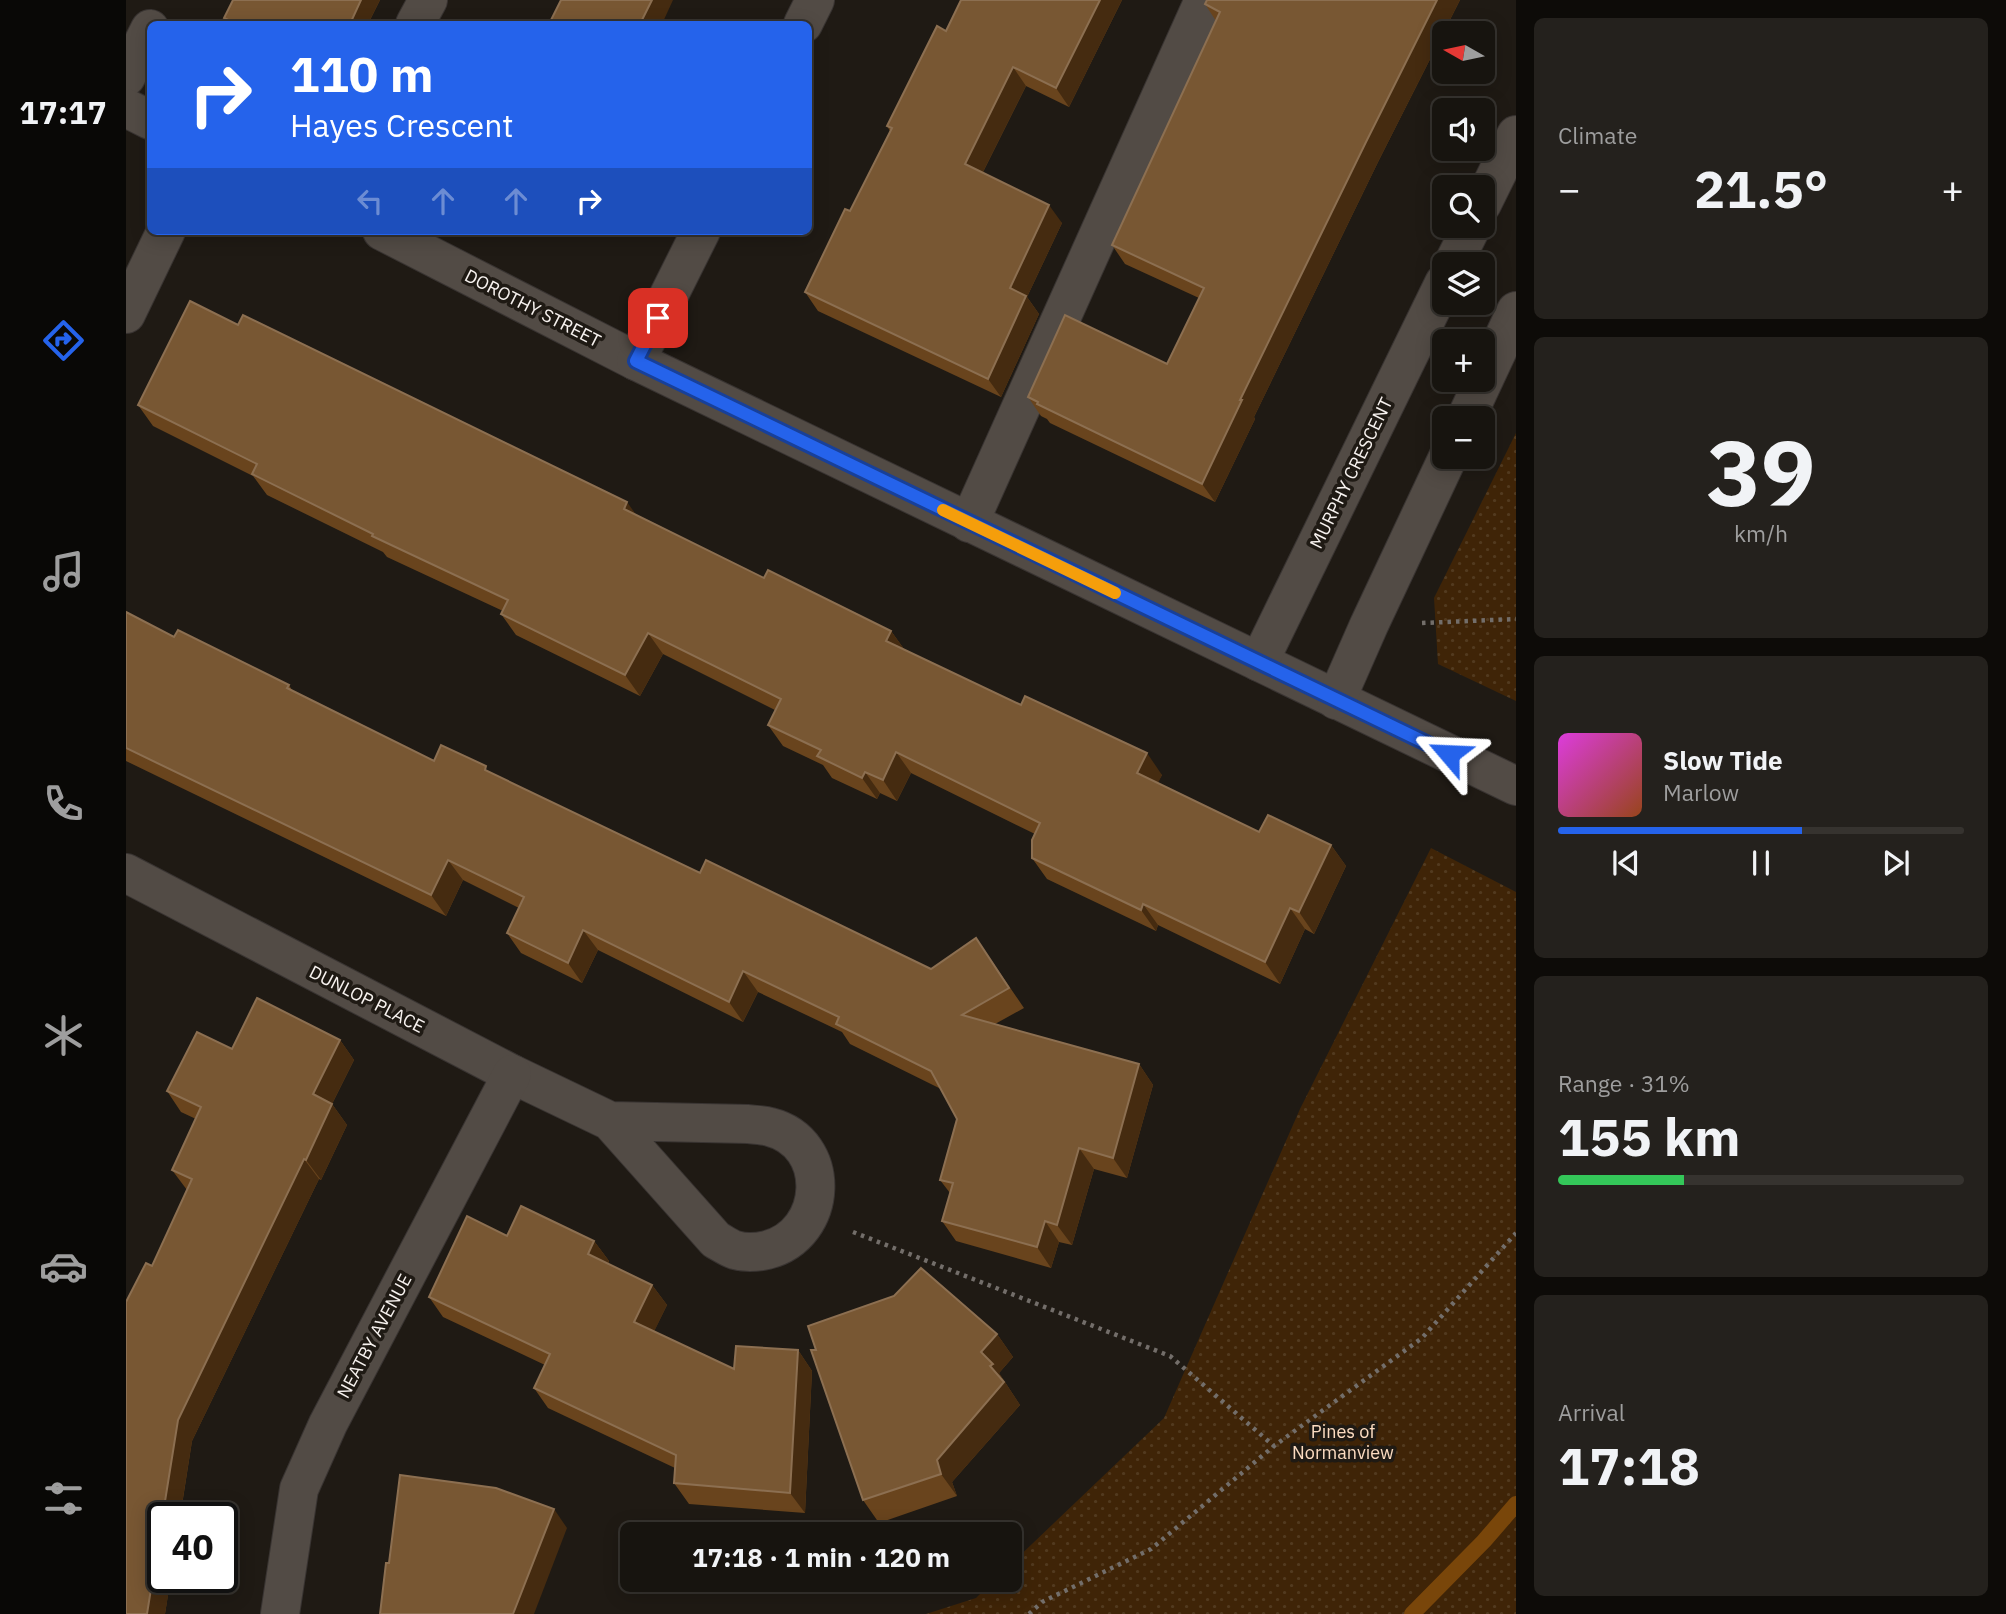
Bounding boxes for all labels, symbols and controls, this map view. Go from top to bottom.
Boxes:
north arrow [1432,21,1494,84]
map controls [1432,21,1495,469]
text: 110 m [290,42,434,105]
icon: right [175,49,266,140]
text: 17:17 [19,91,107,133]
button: sound [1432,98,1495,161]
text: Hayes Crescent [290,104,514,146]
text: Climate [1558,120,1637,150]
text: 21.5° [1694,155,1828,222]
text: − [1558,164,1581,213]
text: + [1941,164,1964,213]
button: search [1432,175,1495,238]
icon: left [351,182,389,220]
icon: ahead [424,182,462,220]
icon: ahead [497,182,535,220]
icon: right [570,182,608,220]
button: layers [1432,252,1495,315]
street label: DOROTHY STREET [461,264,605,352]
pin [628,288,688,348]
icon: arrive [639,299,677,337]
icon: directions [39,316,88,365]
button: + [1432,329,1495,392]
street label: MURPHY CRESCENT [1304,394,1398,552]
button: − [1432,406,1495,469]
text: 39 [1706,413,1816,531]
text: km/h [1734,518,1788,548]
icon: music [39,547,88,596]
position arrow [1412,717,1486,791]
text: Slow Tide [1663,743,1783,777]
text: Marlow [1663,777,1739,807]
icon: phone [39,779,88,828]
icon: previous [1607,844,1645,882]
icon: pause [1742,844,1780,882]
icon: next [1877,844,1915,882]
street label: DUNLOP PLACE [305,960,429,1038]
icon: climate [39,1011,88,1060]
text: Range · 31% [1558,1068,1690,1098]
text: 155 km [1558,1103,1740,1170]
icon: car [39,1242,88,1291]
street label: NEATBY AVENUE [332,1270,416,1402]
text: Arrival [1558,1397,1625,1427]
park label: Pines of Normanview [1292,1420,1394,1464]
text: 17:18 [1558,1432,1700,1499]
icon: filters [39,1474,88,1523]
speed limit sign: 40 [147,1502,238,1593]
text: 17:18 · 1 min · 120 m [692,1540,950,1574]

